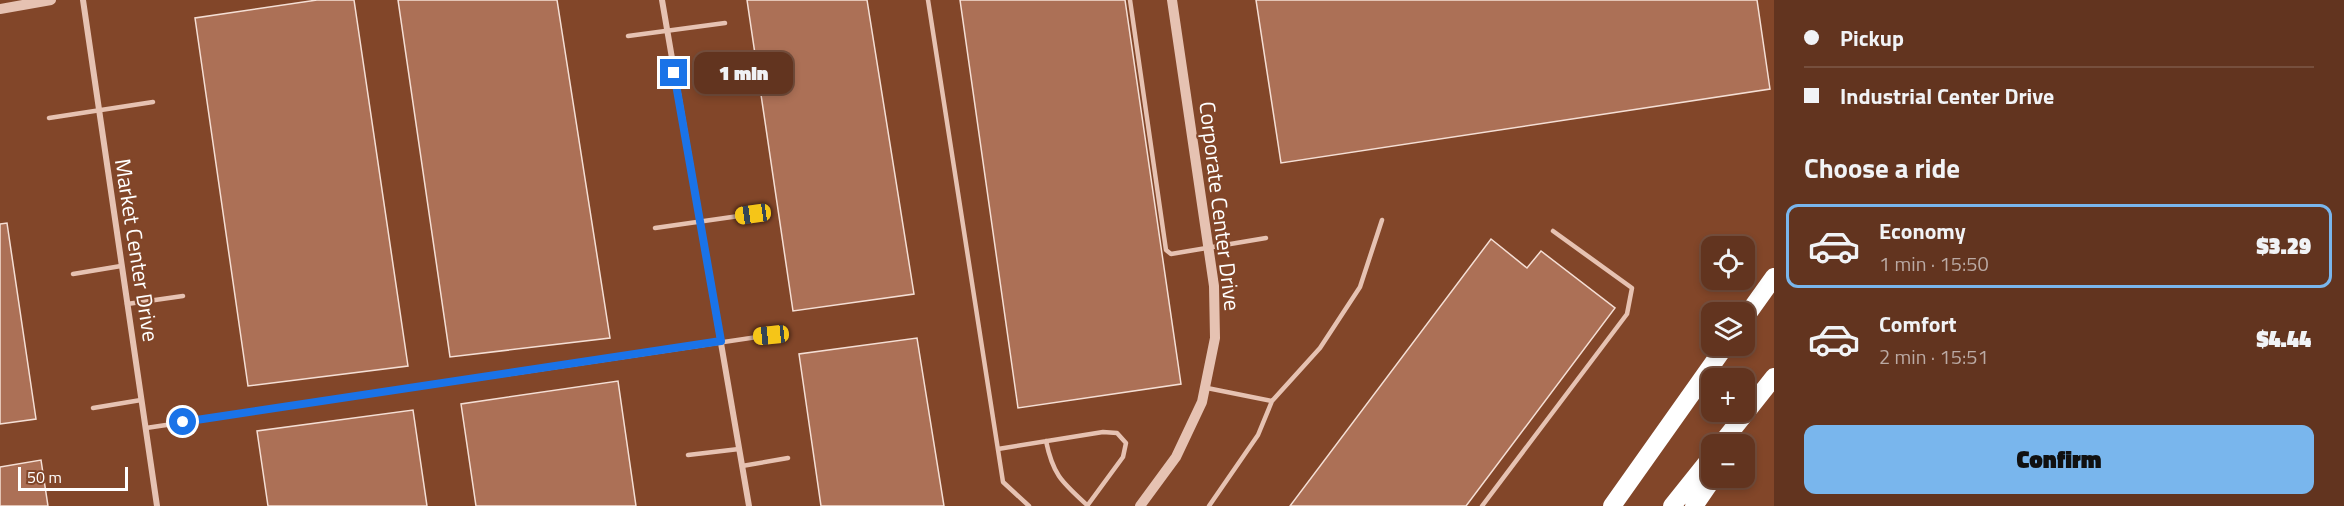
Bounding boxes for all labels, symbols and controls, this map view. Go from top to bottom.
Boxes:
text: Pickup [1840,21,1904,55]
callout: 1 min [695,52,794,94]
text: 1 min [719,57,768,88]
route end [660,59,687,86]
text: Industrial Center Drive [1840,79,2054,113]
street label: Corporate Center Drive [1190,99,1250,313]
text: Choose a ride [1804,147,1960,188]
street label: Market Center Drive [106,156,168,344]
car [734,203,772,225]
text: Economy [1879,214,1966,248]
icon: car [1807,219,1861,273]
text: $3.29 [2256,229,2311,263]
map controls [1701,236,1755,488]
button: locate [1701,236,1755,290]
text: 1 min · 15:50 [1879,248,1989,279]
button: layers [1701,302,1755,356]
text: Comfort [1879,307,1957,341]
icon: car [1807,312,1861,366]
text: $4.44 [2256,322,2311,356]
car [752,324,790,346]
text: 2 min · 15:51 [1879,341,1989,372]
button: + [1701,368,1755,422]
route start [169,408,196,435]
button: Confirm [1804,425,2314,494]
button: − [1701,434,1755,488]
scale bar [18,464,128,492]
text: 50 m [27,465,62,489]

